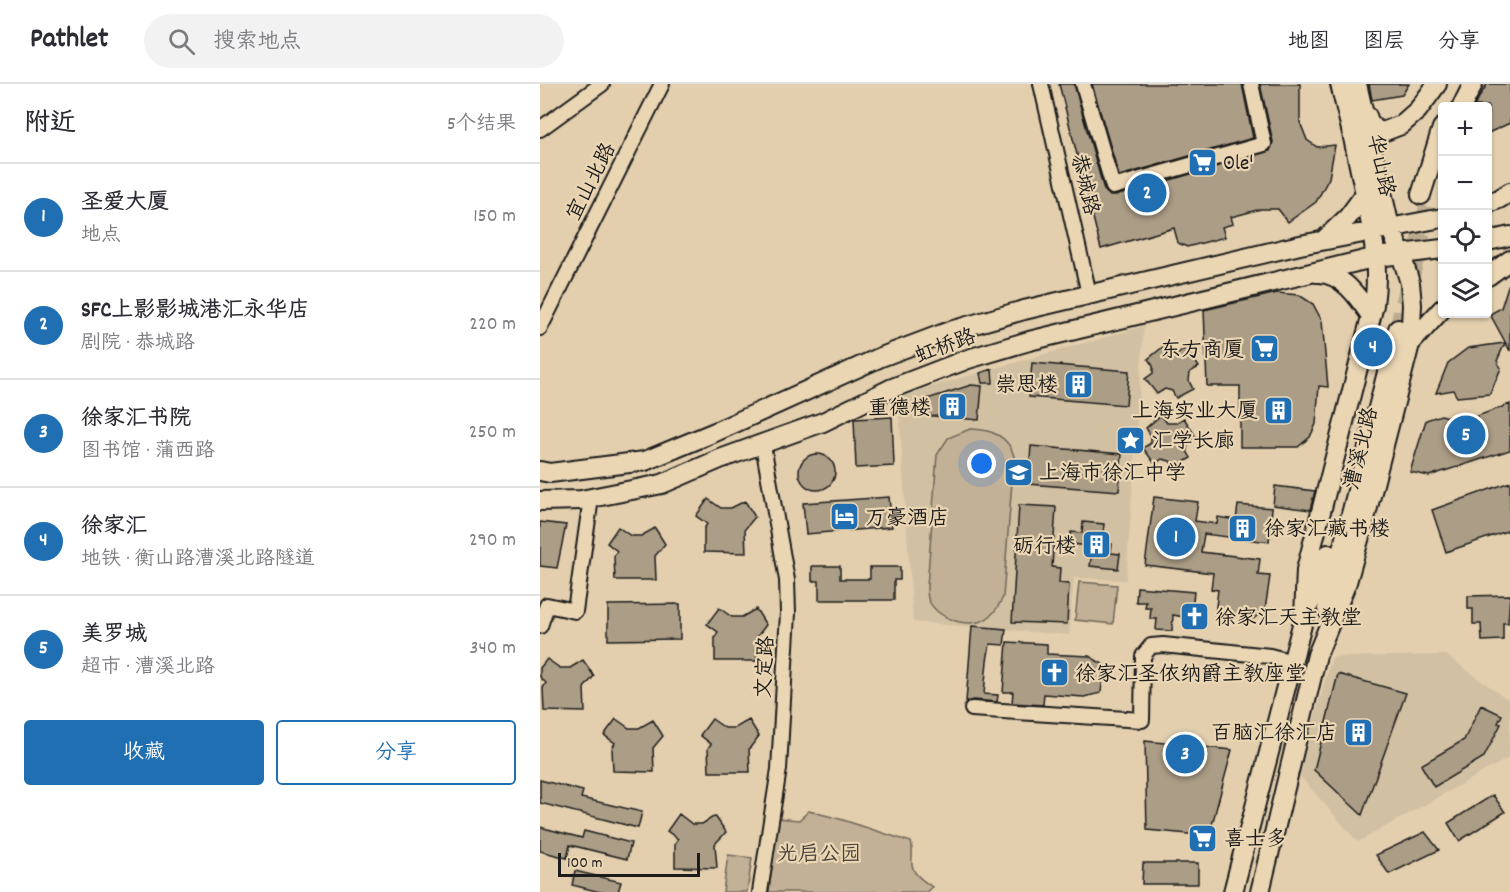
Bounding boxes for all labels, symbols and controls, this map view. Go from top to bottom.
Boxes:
search box [144,14,564,68]
text: Pathlet [30,21,108,61]
icon: search [165,25,198,58]
text: 搜索地点 [213,27,301,58]
text: 地图 [1288,28,1330,58]
text: 图层 [1363,28,1405,58]
text: 分享 [1438,28,1480,58]
map controls [1438,102,1492,318]
button: + [1438,102,1492,156]
text: 附近 [24,106,76,143]
text: 5个结果 [447,111,516,139]
street label: 华山路 [1358,132,1400,200]
street label: 宜山北路 [560,138,625,227]
supermarket icon: Ole' [1186,146,1218,178]
place label: Ole' [1223,150,1253,180]
street label: 恭城路 [1061,151,1105,219]
button: − [1438,156,1492,210]
pin: 2 [1128,170,1166,216]
text: 圣爱大厦 [81,188,169,219]
text: 1 [41,203,46,231]
text: 150 m [473,203,516,231]
button: locate [1438,210,1492,264]
text: 地点 [81,222,121,250]
button: layers [1438,264,1492,318]
text: SFC上影影城港汇永华店 [81,296,309,327]
text: 2 [39,311,48,339]
text: 220 m [469,311,516,339]
street label: 虹桥路 [911,323,981,373]
pin: 4 [1354,324,1392,370]
text: 剧院 · 恭城路 [81,330,195,358]
supermarket icon: 东方商厦 [1249,333,1281,365]
place label: 东方商厦 [1160,337,1244,367]
building icon: 崇思楼 [1063,368,1095,400]
place label: 崇思楼 [995,372,1058,402]
building icon: 重德楼 [936,391,968,423]
building icon: 上海实业大厦 [1263,394,1295,426]
place label: 重德楼 [868,395,931,425]
place label: 上海实业大厦 [1132,398,1258,428]
text: 徐家汇书院 [81,404,191,435]
street label: 漕溪北路 [1338,404,1388,493]
pin: 5 [1446,412,1486,458]
text: 3 [39,419,48,447]
text: 250 m [469,419,516,447]
place icon: 汇学长廊 [1114,424,1146,456]
place label: 汇学长廊 [1151,428,1235,458]
text: 图书馆 · 蒲西路 [81,438,215,466]
your location [967,449,996,478]
school or university icon: 上海市徐汇中学 [1002,456,1034,488]
place label: 上海市徐汇中学 [1039,460,1186,490]
hotel icon: 万豪酒店 [828,501,860,533]
place label: 万豪酒店 [865,505,949,535]
text: 徐家汇 [81,512,147,543]
building icon: 徐家汇藏书楼 [1227,512,1259,544]
pin: 1 [1156,514,1196,560]
place label: 徐家汇藏书楼 [1264,516,1390,546]
text: 4 [39,527,48,555]
text: 290 m [469,527,516,555]
building icon: 砺行楼 [1081,529,1113,561]
place label: 砺行楼 [1013,533,1076,563]
text: 地铁 · 衡山路漕溪北路隧道 [81,546,315,574]
church icon: 徐家汇天主教堂 [1178,601,1210,633]
place label: 徐家汇天主教堂 [1215,605,1362,635]
text: 美罗城 [81,620,147,651]
text: 5 [39,635,48,663]
text: 340 m [470,635,516,663]
street label: 文定路 [750,635,784,699]
text: 超市 · 漕溪北路 [81,654,215,682]
church icon: 徐家汇圣依纳爵主教座堂 [1038,657,1070,689]
place label: 徐家汇圣依纳爵主教座堂 [1075,661,1306,691]
building icon: 百脑汇徐汇店 [1342,716,1374,748]
button: 收藏 [24,720,264,785]
button: 分享 [276,720,516,785]
place label: 百脑汇徐汇店 [1211,720,1337,750]
pin: 3 [1166,732,1204,776]
supermarket icon: 喜士多 [1187,822,1219,854]
place label: 喜士多 [1224,826,1287,856]
park label: 光启公园 [777,841,861,871]
scale bar [558,850,700,878]
text: 100 m [567,852,603,875]

